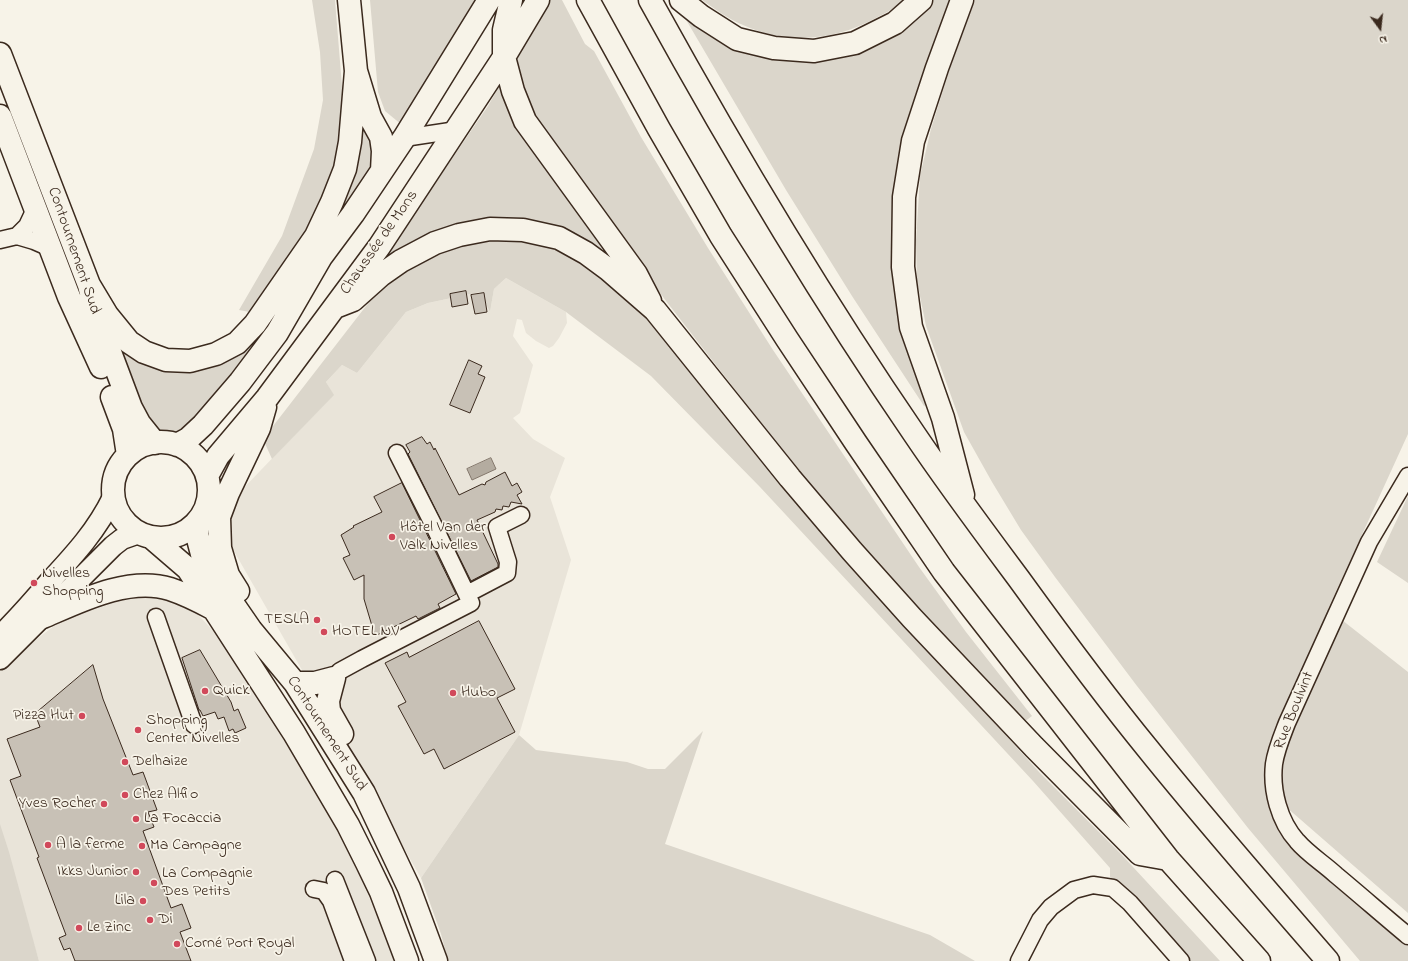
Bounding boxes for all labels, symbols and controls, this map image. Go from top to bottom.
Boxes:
north arrow [1360,8,1400,48]
text: N [1377,31,1389,48]
street label: Contournement Sud [42,185,104,317]
street label: Chaussée de Mons [337,187,423,299]
place label: Hôtel Van der Valk Nivelles [400,518,486,556]
marker: Hôtel Van der Valk Nivelles [387,532,397,542]
place label: Nivelles Shopping [42,564,104,602]
marker: Nivelles Shopping [29,578,39,588]
place label: TESLA [264,610,309,630]
marker: TESLA [312,615,322,625]
place label: HOTEL NV [332,622,399,642]
marker: HOTEL NV [319,627,329,637]
street label: Rue Boulvint [1271,669,1319,753]
street label: Contournement Sud [282,673,370,795]
place label: Quick [213,681,249,701]
place label: Hubo [461,683,496,703]
marker: Quick [200,686,210,696]
marker: Hubo [448,688,458,698]
place label: Pizza Hut [13,706,74,726]
marker: Pizza Hut [77,711,87,721]
place label: Shopping Center Nivelles [146,711,240,749]
marker: Shopping Center Nivelles [133,725,143,735]
place label: Delhaize [133,752,188,772]
marker: Delhaize [120,757,130,767]
place label: Chez Alfio [133,785,198,805]
marker: Chez Alfio [120,790,130,800]
place label: Yves Rocher [19,794,96,814]
marker: Yves Rocher [99,799,109,809]
place label: La Focaccia [144,809,221,829]
marker: La Focaccia [131,814,141,824]
place label: A la ferme [56,835,124,855]
place label: Ma Campagne [150,836,242,856]
marker: A la ferme [43,840,53,850]
marker: Ma Campagne [137,841,147,851]
place label: Ikks Junior [57,862,128,882]
place label: La Compagnie Des Petits [162,864,253,902]
marker: Ikks Junior [131,867,141,877]
marker: La Compagnie Des Petits [149,878,159,888]
place label: Lila [115,891,135,911]
marker: Lila [138,896,148,906]
place label: Di [158,910,173,930]
marker: Di [145,915,155,925]
place label: Le Zinc [87,918,131,938]
marker: Le Zinc [74,923,84,933]
place label: Corné Port Royal [185,934,294,954]
marker: Corné Port Royal [172,939,182,949]

